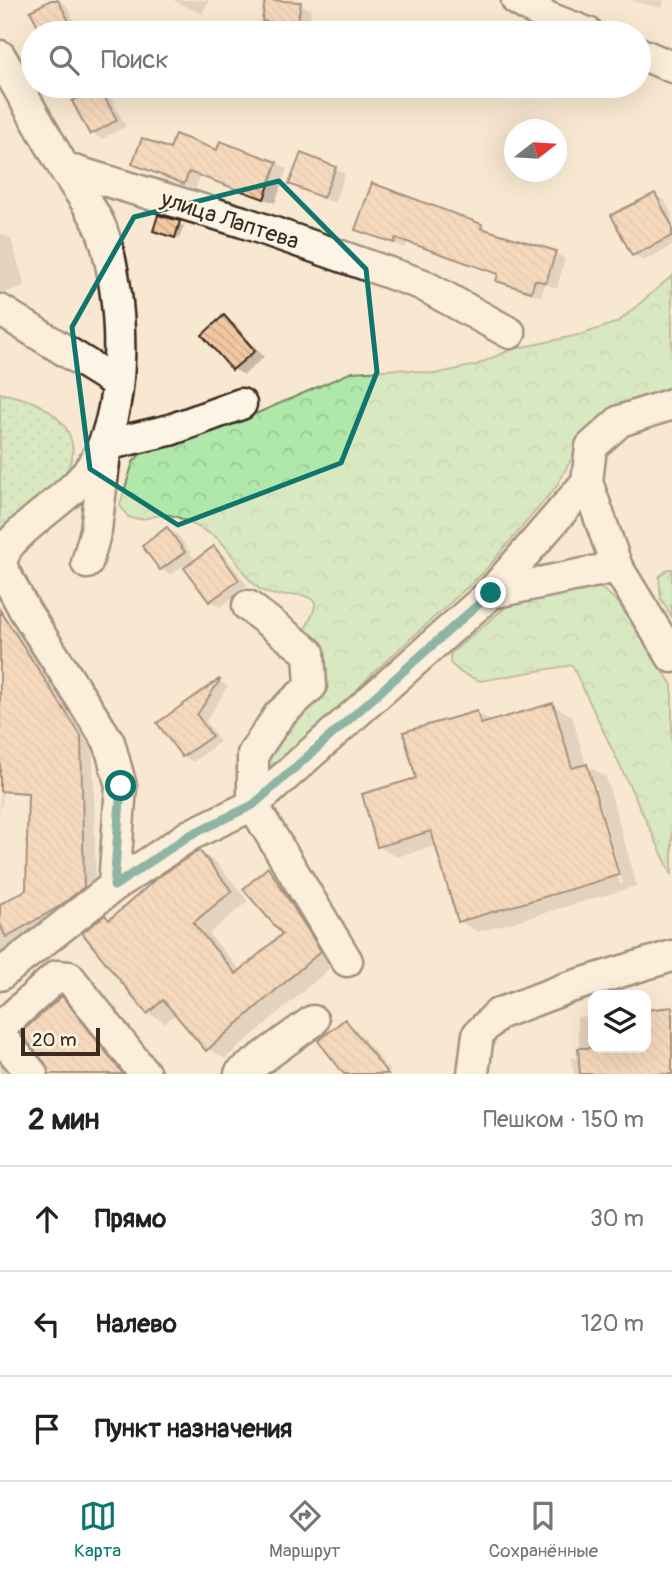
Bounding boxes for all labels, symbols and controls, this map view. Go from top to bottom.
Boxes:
search box [21,21,651,98]
icon: search [45,41,83,79]
text: Поиск [101,44,169,76]
north arrow [504,119,567,182]
street label: улица Лаптева [156,184,303,256]
route end [475,577,506,608]
route start [105,770,136,801]
map controls [588,990,651,1053]
button: layers [588,990,651,1053]
scale bar [21,1025,100,1057]
text: 20 m [32,1028,77,1052]
text: 2 мин [28,1101,99,1138]
text: Пешком · 150 m [483,1105,644,1134]
icon: ahead [28,1200,66,1238]
text: Прямо [95,1203,166,1235]
text: 30 m [590,1204,644,1233]
icon: left [28,1305,66,1343]
text: Налево [95,1308,177,1340]
text: 120 m [581,1309,644,1338]
icon: arrive [28,1410,66,1448]
text: Пункт назначения [95,1413,292,1445]
tab: Карта [74,1497,121,1563]
tab: Маршрут [269,1497,341,1563]
tab: Сохранённые [488,1497,598,1563]

